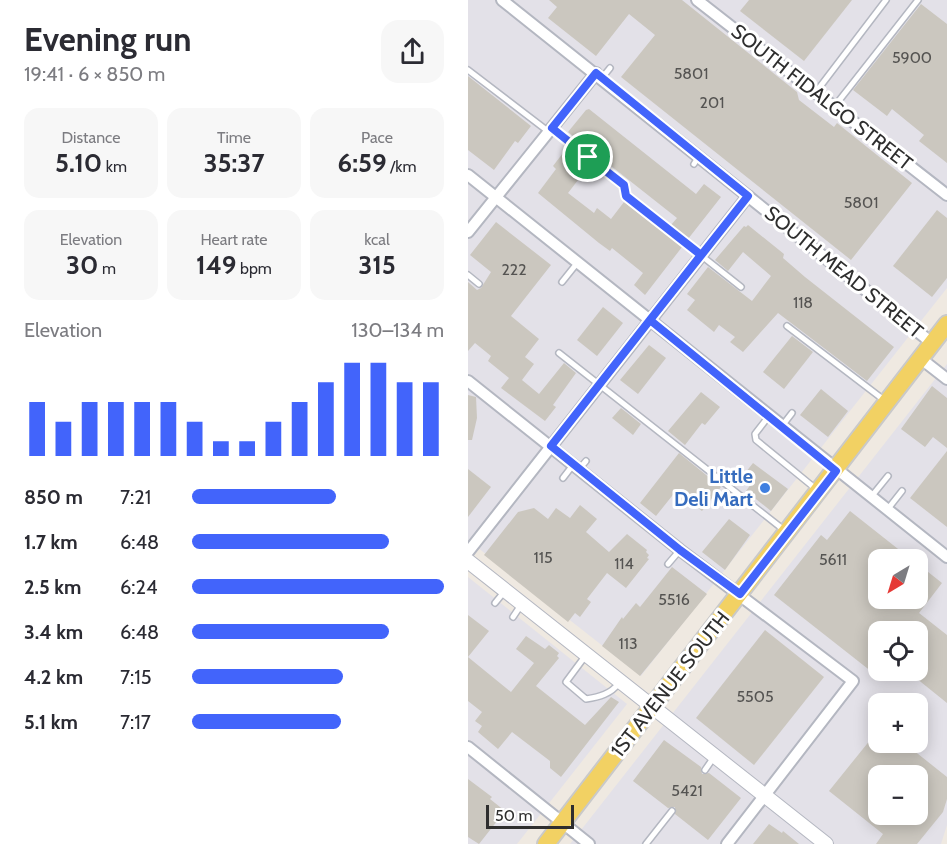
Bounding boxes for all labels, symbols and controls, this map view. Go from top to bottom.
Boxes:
text: Evening run [24,19,191,59]
street label: SOUTH FIDALGO STREET [727,19,918,175]
button: share [381,20,444,83]
house number: 5900 [892,48,932,67]
text: 19:41 · 6 × 850 m [24,62,165,86]
house number: 5801 [674,64,708,83]
house number: 201 [700,93,724,112]
text: Distance [62,128,120,147]
text: Time [217,128,251,147]
text: Pace [361,128,393,147]
pin [562,131,613,182]
icon: arrive [571,140,604,173]
text: 5.10 [55,147,102,179]
text: 35:37 [203,147,265,179]
text: 6:59 [338,147,387,179]
text: km [102,157,127,176]
text: /km [387,157,416,176]
house number: 5801 [844,193,878,212]
street label: SOUTH MEAD STREET [760,201,928,343]
text: Elevation [60,230,122,249]
text: Heart rate [201,230,267,249]
text: kcal [364,230,390,249]
text: 30 [66,249,98,281]
text: 149 [196,249,236,281]
text: 315 [358,249,396,281]
text: m [98,259,116,278]
text: bpm [236,259,272,278]
house number: 222 [501,260,527,279]
house number: 118 [793,293,813,312]
text: Elevation [24,318,102,342]
text: 130–134 m [351,318,444,342]
place label: Little Deli Mart [674,464,753,511]
marker: Little Deli Mart [758,481,772,495]
text: 850 m [24,485,83,509]
text: 7:21 [120,485,151,509]
text: 1.7 km [24,530,78,554]
text: 6:48 [120,530,159,554]
house number: 115 [533,548,553,567]
north arrow [868,549,928,609]
map controls [868,549,928,825]
house number: 5611 [819,550,847,569]
house number: 114 [614,554,634,573]
text: 2.5 km [24,575,81,599]
text: 6:24 [120,575,158,599]
house number: 5516 [658,590,690,609]
street label: 1ST AVENUE SOUTH [606,606,734,762]
text: 3.4 km [24,620,83,644]
text: 6:48 [120,620,159,644]
button: locate [868,621,928,681]
house number: 113 [618,634,638,653]
text: 4.2 km [24,665,83,689]
text: 7:15 [120,665,152,689]
house number: 5505 [736,687,774,706]
button: + [868,693,928,753]
text: 5.1 km [24,710,78,734]
text: 7:17 [120,710,151,734]
button: − [868,765,928,825]
house number: 5421 [671,781,703,800]
scale bar [486,802,574,830]
text: 50 m [495,806,532,825]

